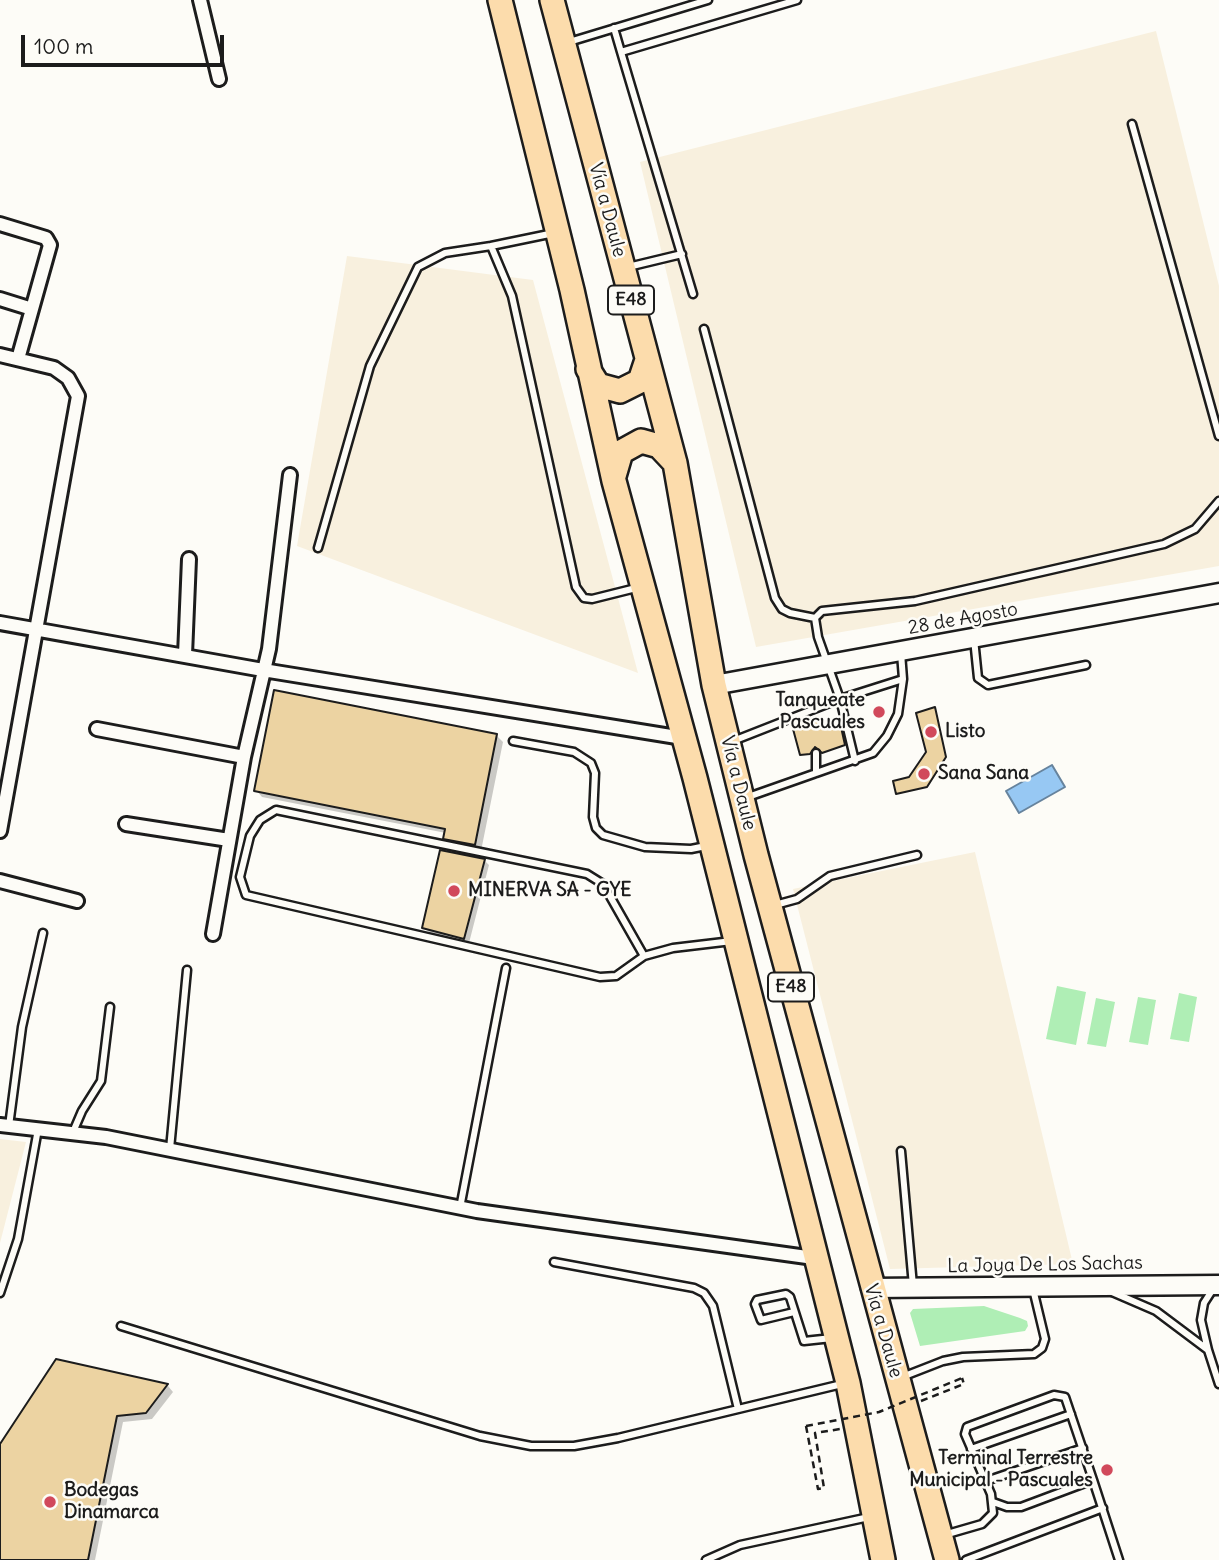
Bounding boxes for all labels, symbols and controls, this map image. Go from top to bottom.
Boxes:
scale bar [24,21,228,65]
text: 100 m [34,33,93,60]
street label: Vía a Daule [583,160,631,260]
road number: E48 [608,286,654,314]
street label: 28 de Agosto [906,598,1020,640]
place label: Tanqueate Pascuales [775,690,865,734]
marker: Tanqueate Pascuales [871,704,887,720]
place label: Listo [945,721,985,743]
marker: Listo [923,724,939,740]
street label: Vía a Daule [715,733,761,833]
place label: Sana Sana [938,763,1029,785]
marker: Sana Sana [916,766,932,782]
place label: MINERVA SA - GYE [468,880,632,902]
marker: MINERVA SA - GYE [446,883,462,899]
road number: E48 [768,972,814,1002]
street label: La Joya De Los Sachas [947,1252,1143,1278]
street label: Vía a Daule [859,1281,907,1381]
place label: Terminal Terrestre Municipal - Pascuales [909,1448,1093,1492]
marker: Terminal Terrestre Municipal - Pascuales [1099,1462,1115,1478]
place label: Bodegas Dinamarca [64,1480,159,1524]
marker: Bodegas Dinamarca [42,1494,58,1510]

